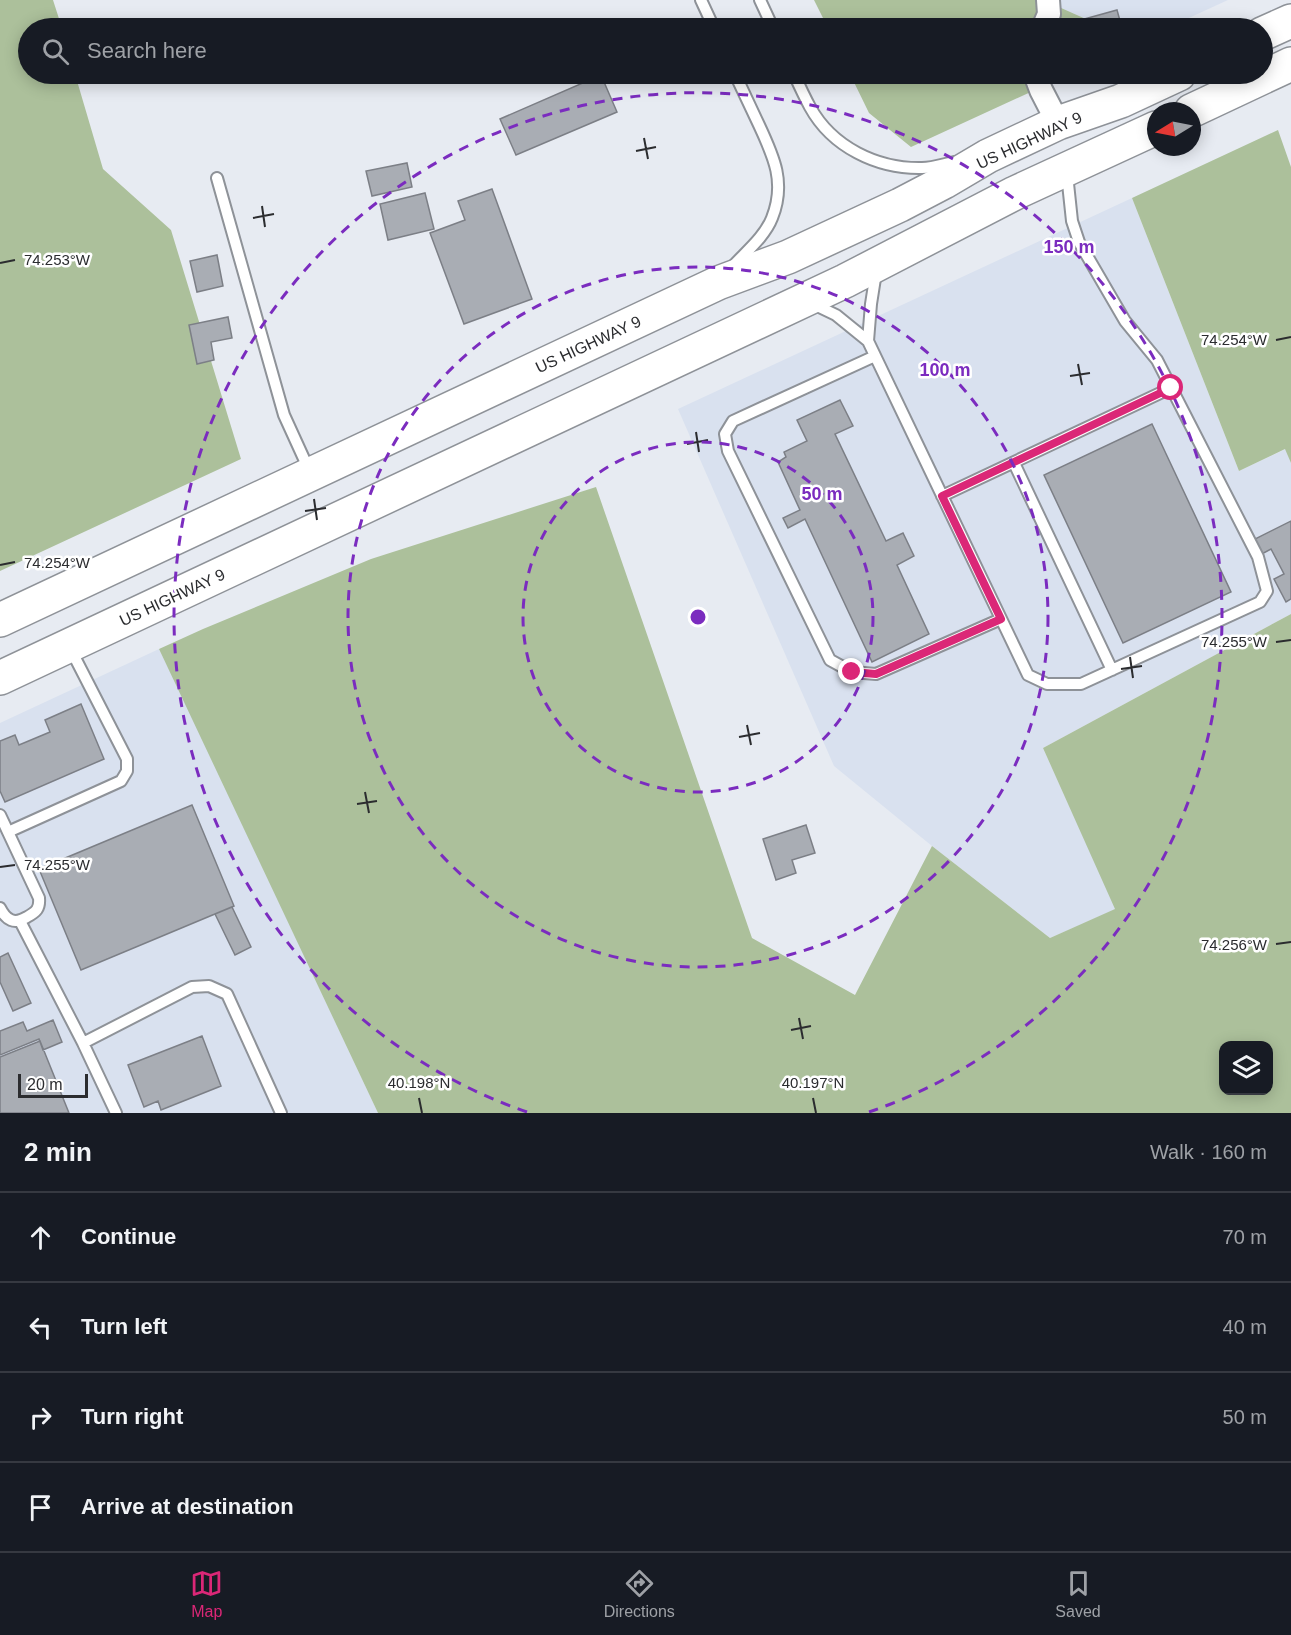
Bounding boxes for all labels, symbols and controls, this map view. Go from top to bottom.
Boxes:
search box [18,18,1273,84]
icon: search [39,35,72,68]
text: Search here [87,38,207,63]
north arrow [1147,102,1201,156]
street label: US HIGHWAY 9 [974,109,1085,172]
text: 150 m [1043,237,1095,257]
text: 74.253°W [24,251,91,268]
street label: US HIGHWAY 9 [533,313,644,376]
text: 74.254°W [1201,331,1268,348]
text: 100 m [919,360,971,380]
route start [1157,374,1183,400]
text: 50 m [801,484,843,504]
text: 74.254°W [24,554,91,571]
street label: US HIGHWAY 9 [117,566,228,629]
centre of rings [688,607,708,627]
text: 74.255°W [1201,633,1268,650]
route end [838,658,864,684]
text: 74.255°W [24,856,91,873]
text: 74.256°W [1201,936,1268,953]
map controls [1219,1041,1273,1095]
button: layers [1219,1041,1273,1095]
scale bar [18,1071,88,1098]
text: 40.198°N [388,1074,450,1091]
text: 40.197°N [782,1074,844,1091]
text: 20 m [27,1076,63,1093]
text: 2 min [24,1137,92,1167]
text: Walk · 160 m [1150,1141,1267,1163]
icon: ahead [24,1221,57,1254]
text: Continue [81,1224,176,1249]
text: 70 m [1223,1226,1267,1248]
icon: left [24,1311,57,1344]
text: Turn left [81,1314,167,1339]
text: 40 m [1223,1316,1267,1338]
icon: right [24,1401,57,1434]
text: Turn right [81,1404,183,1429]
text: 50 m [1223,1406,1267,1428]
icon: arrive [24,1491,57,1524]
text: Arrive at destination [81,1494,294,1519]
tab: Map [190,1567,223,1621]
tab: Directions [604,1567,675,1621]
tab: Saved [1055,1567,1101,1621]

